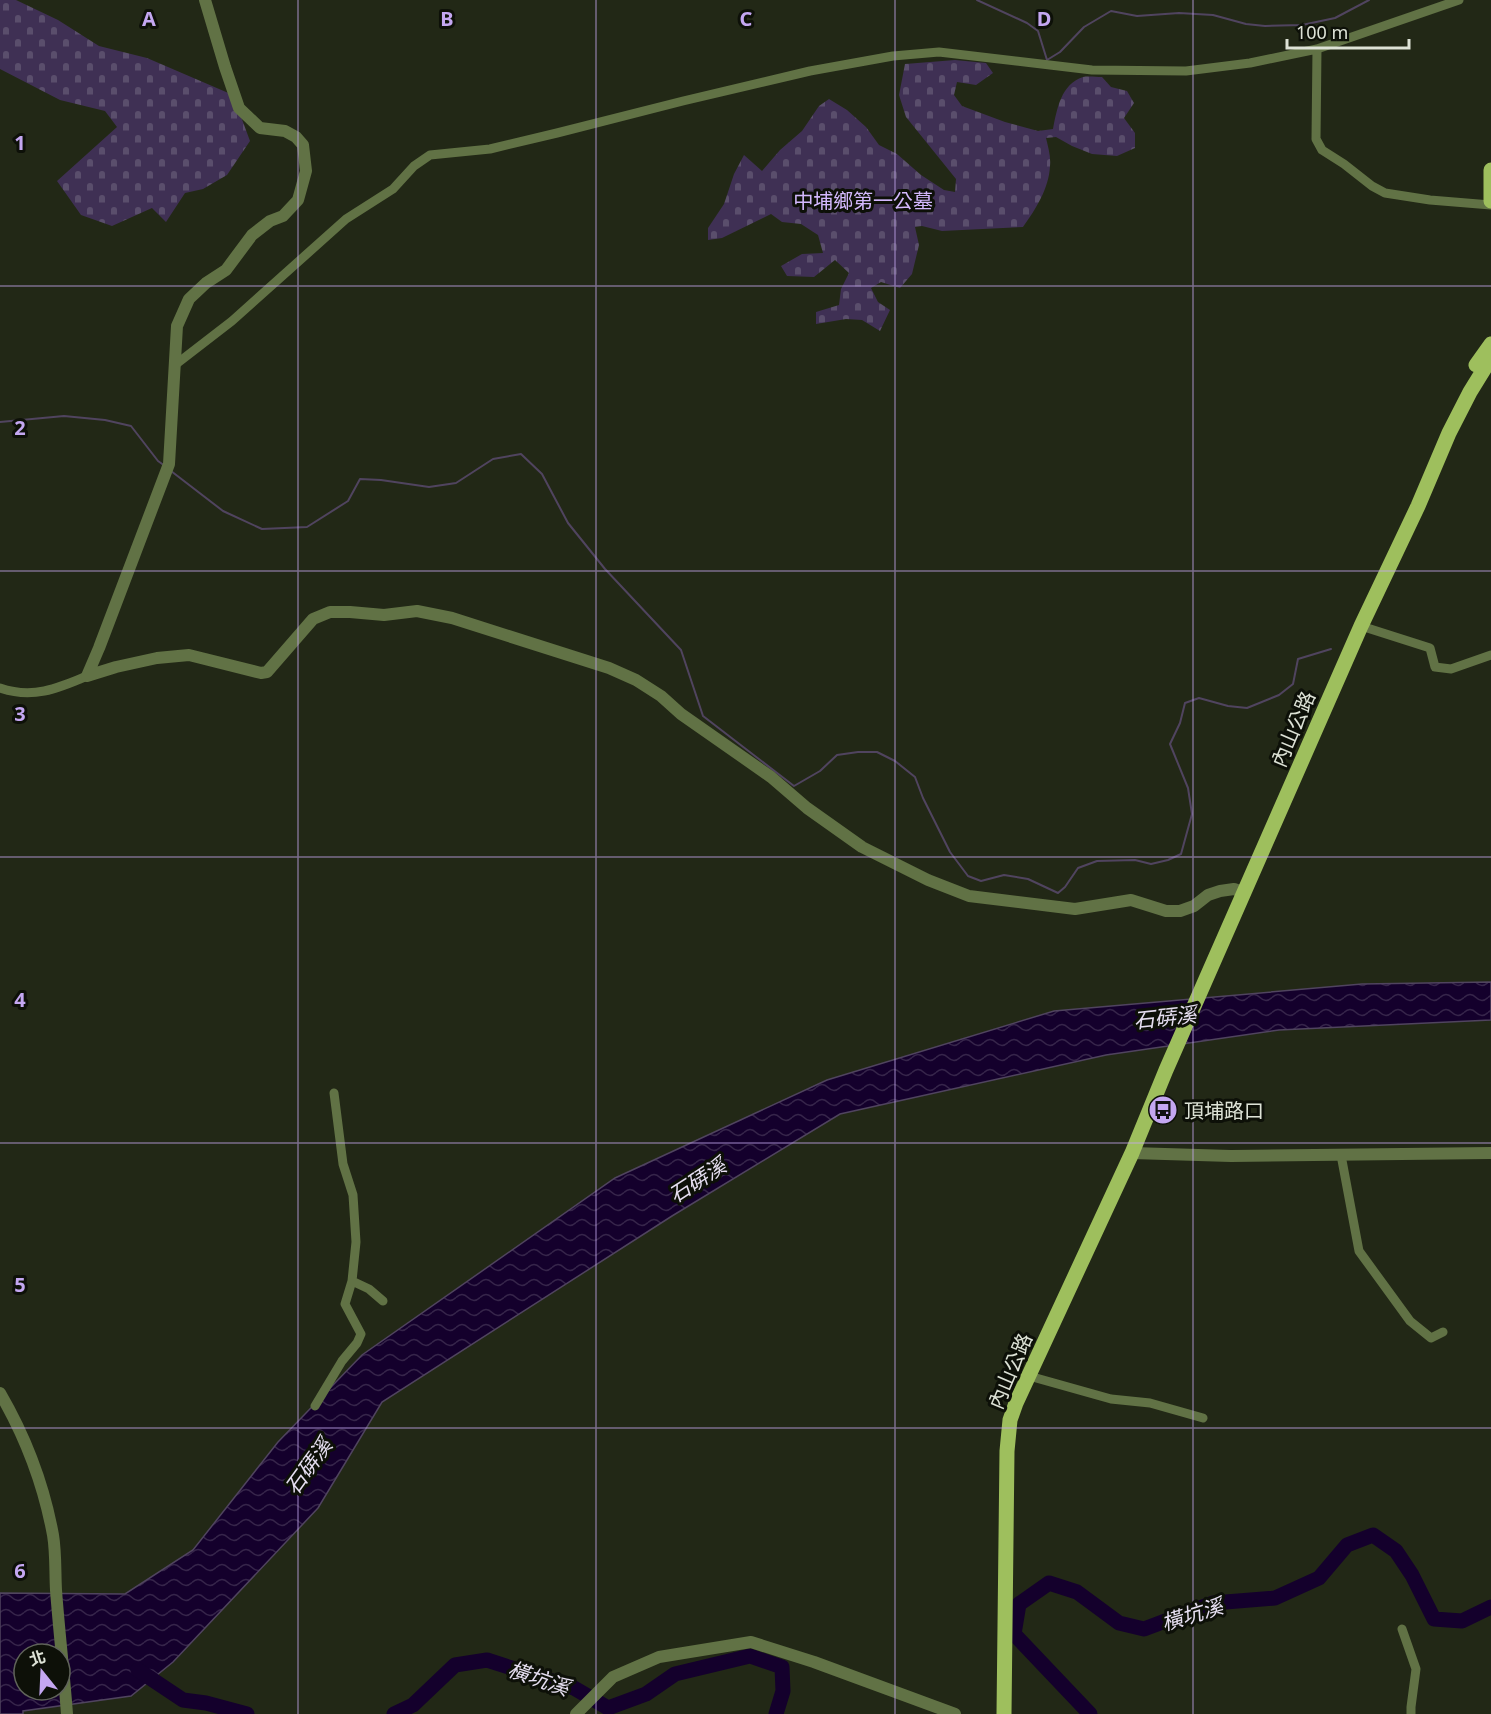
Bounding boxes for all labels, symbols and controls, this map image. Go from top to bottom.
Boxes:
text: A [142,5,156,32]
text: B [440,5,454,32]
text: C [740,5,753,32]
text: D [1037,5,1051,32]
scale bar [1287,12,1408,50]
text: 100 m [1296,20,1348,44]
text: 1 [14,129,26,156]
park label: 中埔鄉第一公墓 [793,187,933,214]
text: 2 [14,414,26,441]
street label: 內山公路 [1265,687,1321,771]
text: 3 [14,700,26,727]
text: 4 [14,986,26,1013]
water label: 石硦溪 [1132,999,1201,1034]
bus stop icon: 頂埔路口 [1147,1094,1179,1126]
place label: 頂埔路口 [1184,1097,1264,1124]
water label: 石硦溪 [663,1149,734,1209]
text: 5 [14,1271,26,1298]
street label: 內山公路 [982,1329,1038,1413]
water label: 石硦溪 [278,1430,340,1500]
text: 6 [14,1557,26,1584]
water label: 橫坑溪 [1158,1591,1229,1637]
north arrow [12,1642,72,1702]
text: 北 [26,1645,48,1671]
water label: 橫坑溪 [505,1655,576,1702]

